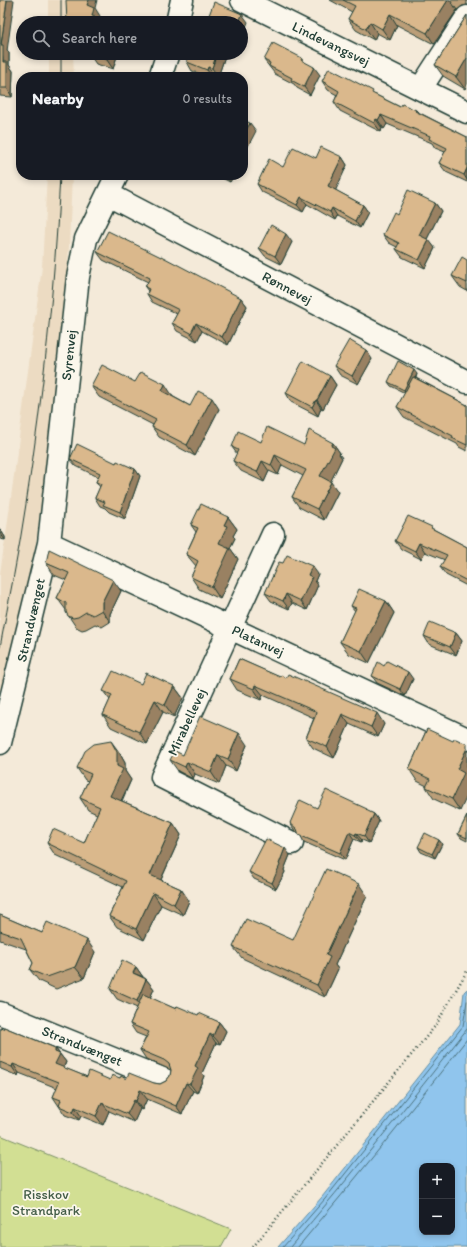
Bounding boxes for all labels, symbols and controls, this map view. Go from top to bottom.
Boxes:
search box [16,16,248,60]
street label: Lindevangsvej [289,18,373,70]
icon: search [30,27,52,49]
text: Search here [62,29,137,47]
text: Nearby [32,88,84,108]
text: 0 results [182,91,232,106]
street label: Rønnevej [259,268,315,308]
street label: Syrenvej [58,329,80,381]
street label: Strandvænget [13,576,49,664]
street label: Platanvej [229,621,287,661]
street label: Mirabellevej [164,686,210,758]
street label: Strandvænget [39,1022,125,1070]
map controls [419,1163,455,1235]
button: + [419,1163,455,1199]
park label: Risskov Strandpark [12,1186,81,1219]
button: − [419,1199,455,1235]

